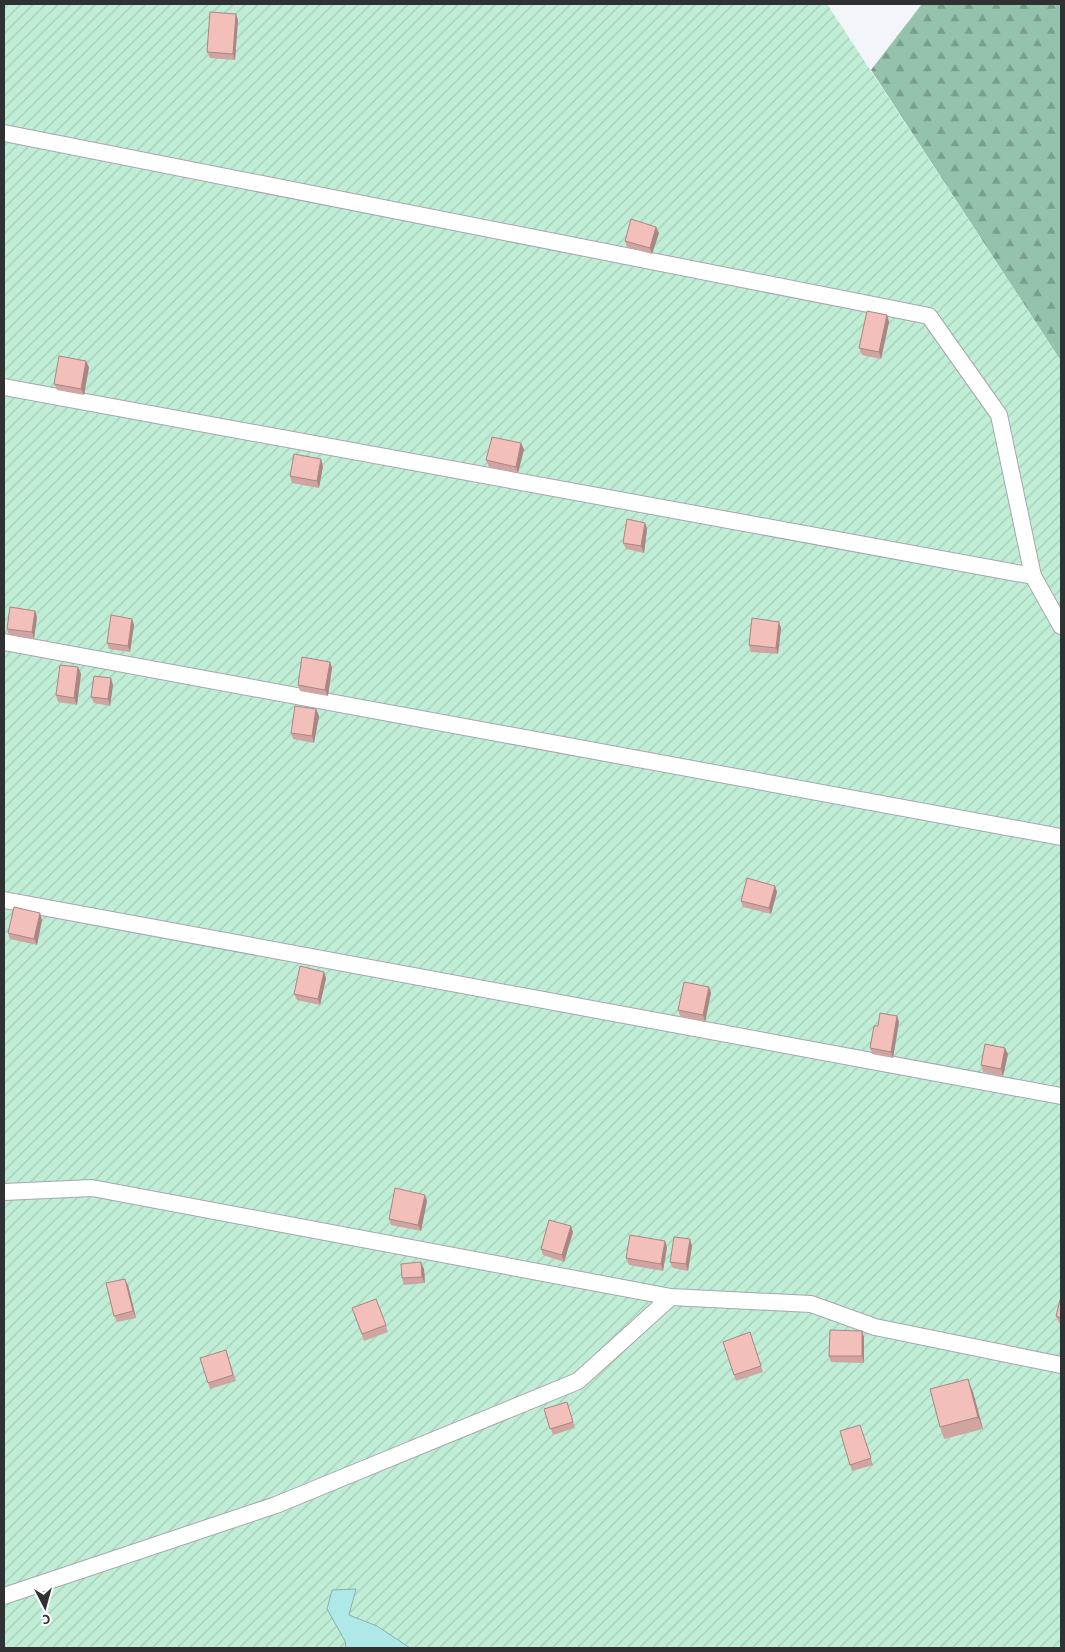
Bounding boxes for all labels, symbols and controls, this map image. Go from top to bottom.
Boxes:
north arrow [20,1582,70,1632]
text: С [41,1612,51,1626]

